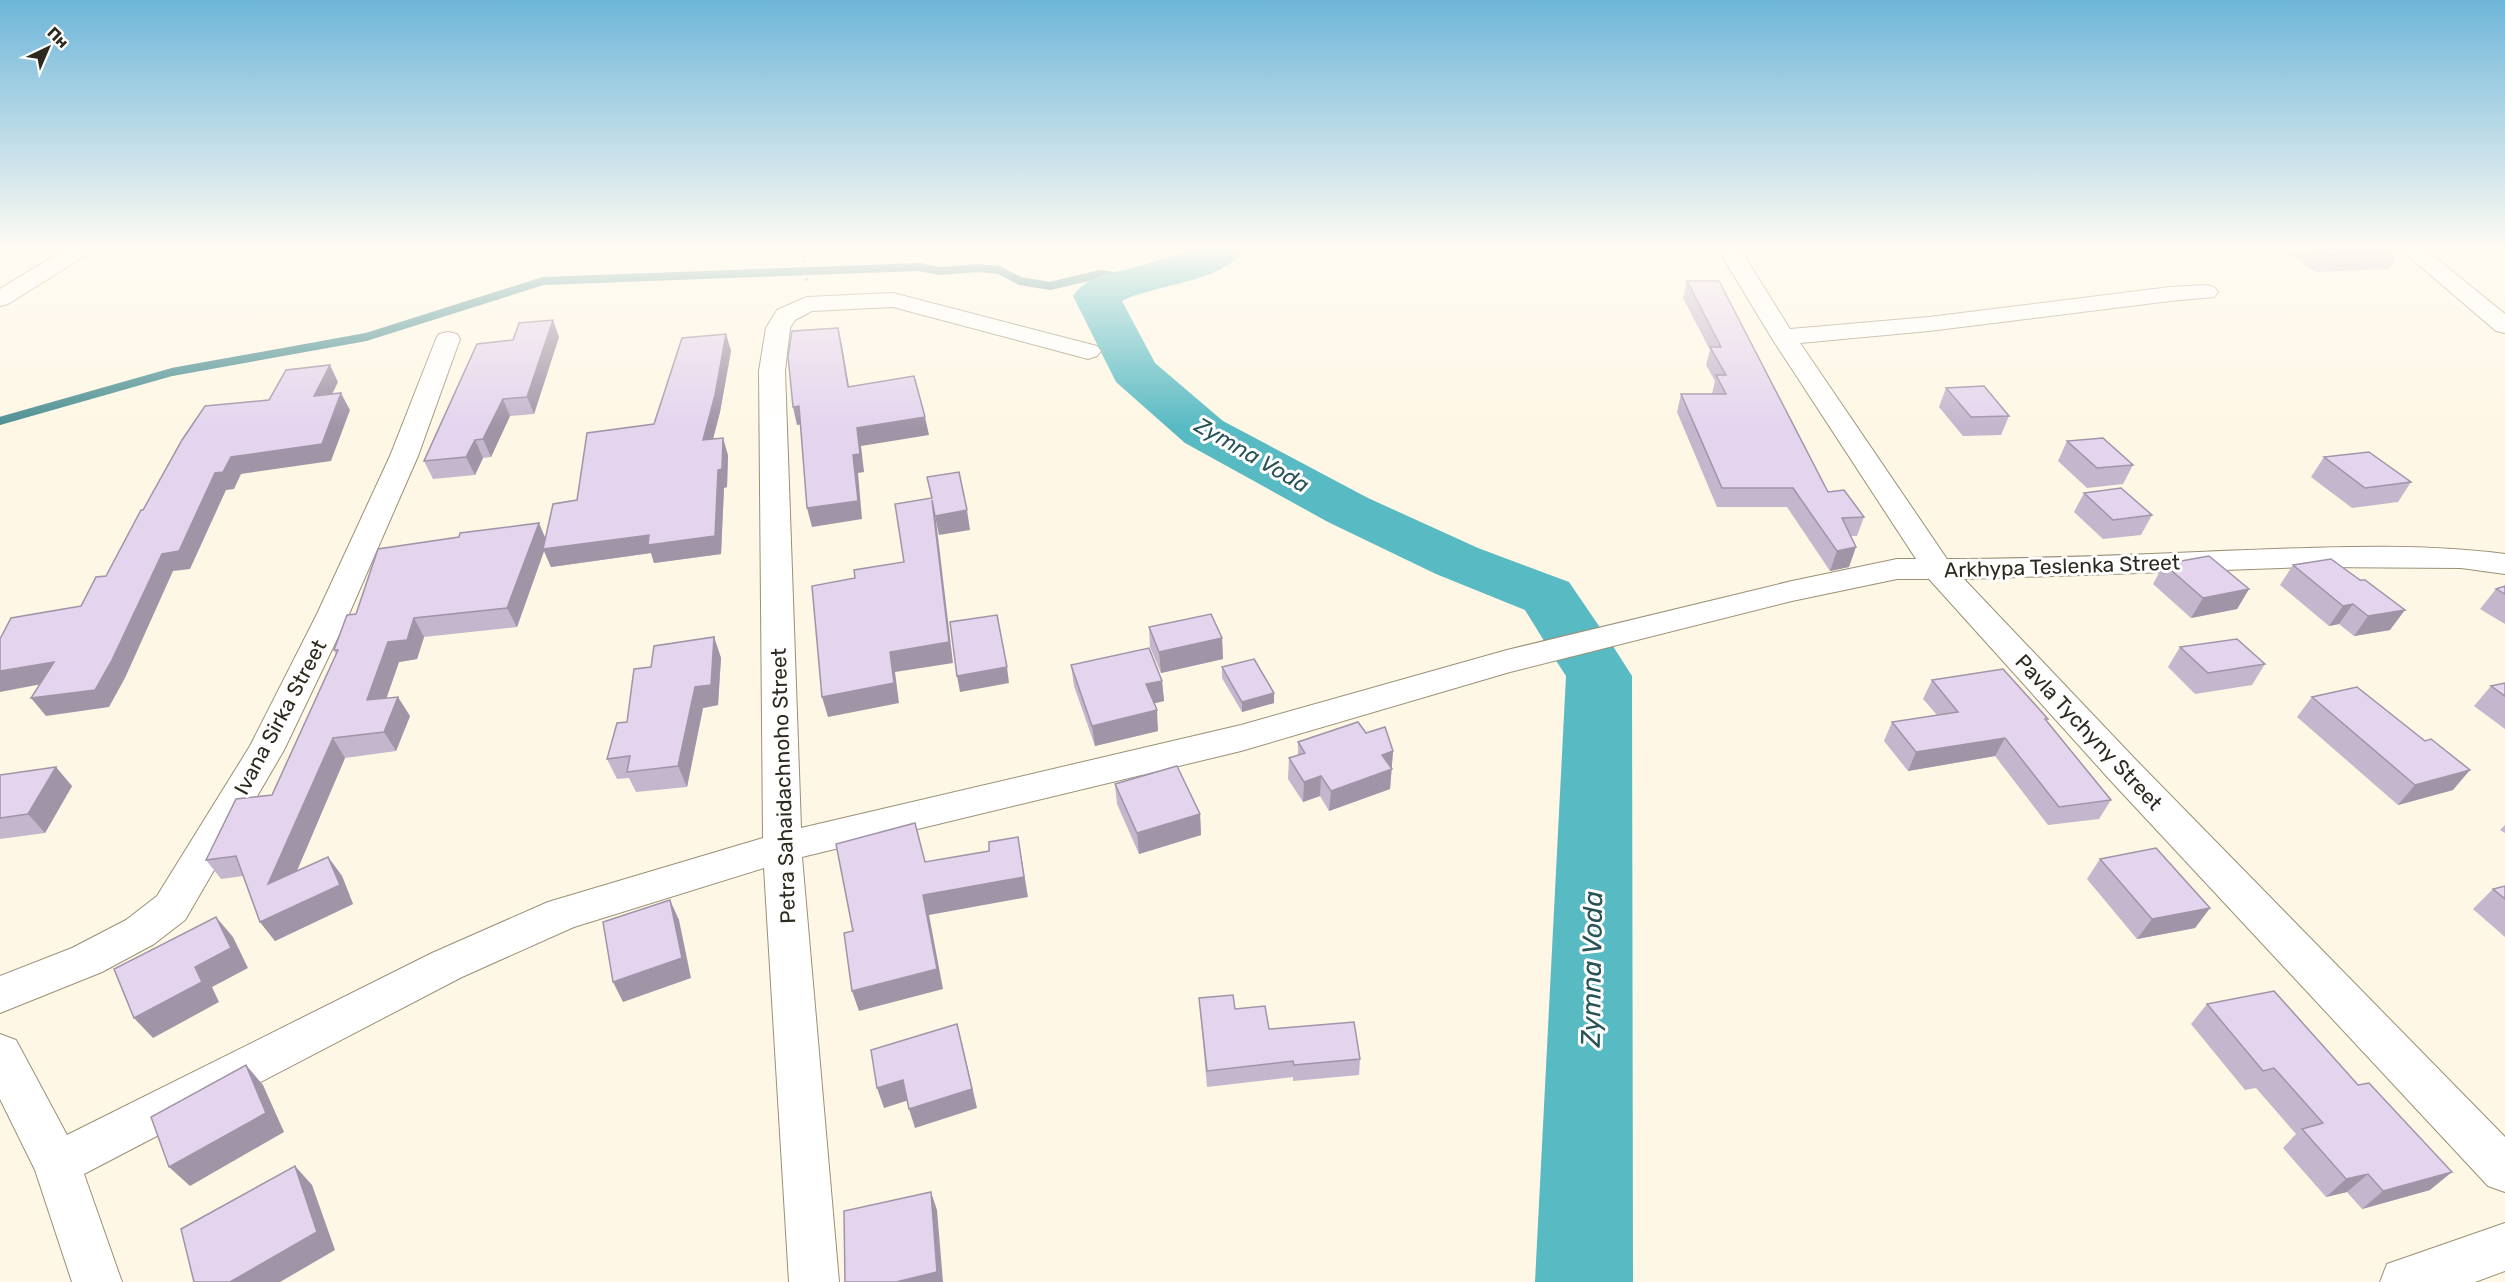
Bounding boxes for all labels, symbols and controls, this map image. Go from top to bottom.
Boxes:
north arrow [18,18,78,78]
text: Пн [44,23,73,52]
water label: Zymna Voda [1189,411,1314,499]
street label: Arkhypa Teslenka Street [1944,549,2180,583]
street label: Ivana Sirka Street [229,635,331,799]
street label: Petra Sahaidachnoho Street [766,648,800,924]
street label: Pavla Tychyny Street [2010,649,2168,815]
water label: Zymna Voda [1575,890,1609,1048]

